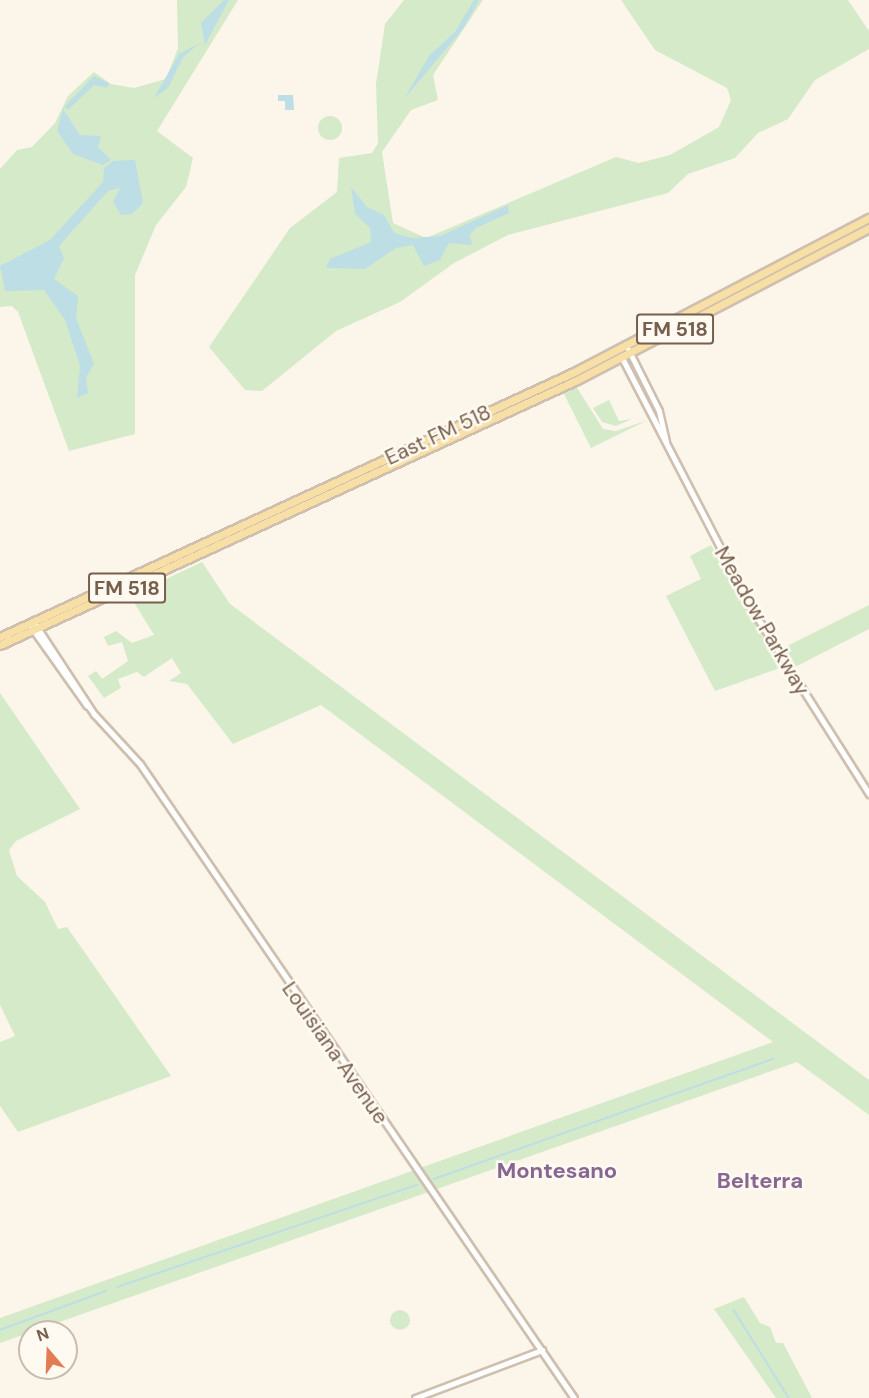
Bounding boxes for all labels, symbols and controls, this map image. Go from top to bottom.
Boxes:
road number: FM 518 [636,312,714,346]
street label: East FM 518 [381,400,495,470]
street label: Meadow Parkway [709,542,815,700]
road number: FM 518 [88,571,166,605]
street label: Louisiana Avenue [277,977,393,1129]
district label: Montesano [497,1158,617,1184]
district label: Belterra [717,1168,803,1194]
north arrow [18,1320,78,1380]
text: N [34,1323,52,1346]

